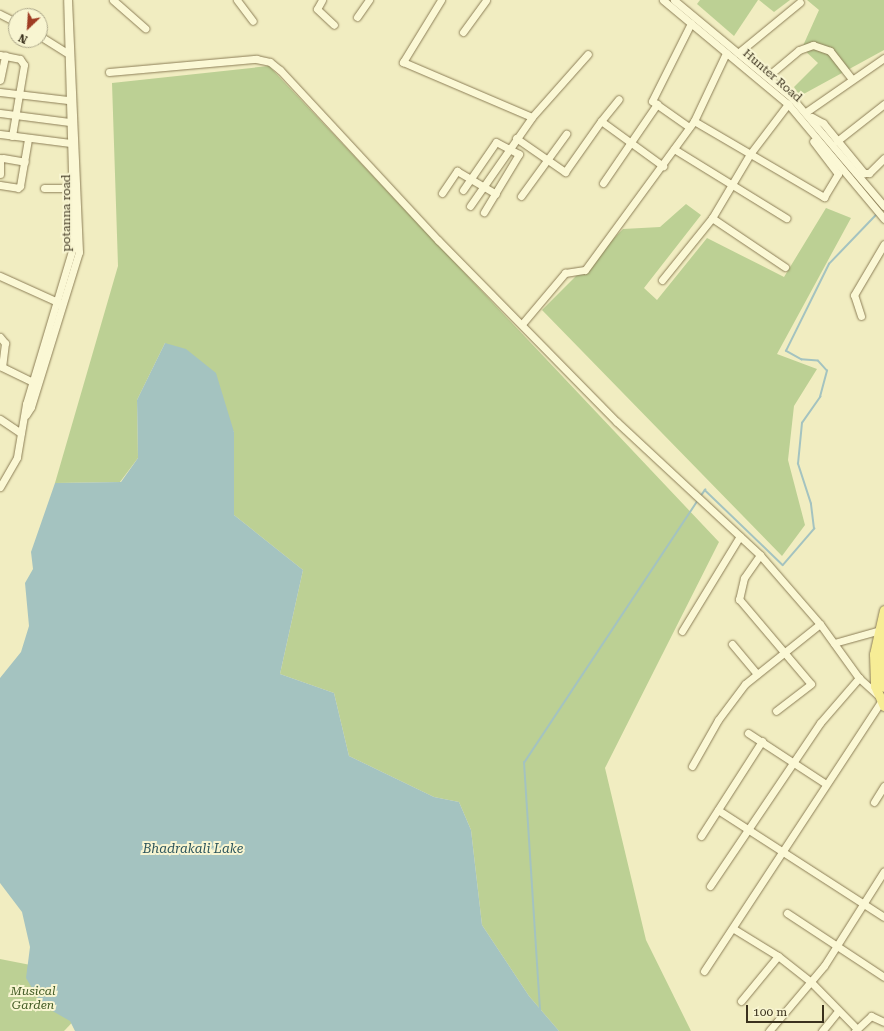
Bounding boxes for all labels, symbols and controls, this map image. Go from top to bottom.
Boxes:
north arrow [8,8,48,48]
text: N [17,31,30,46]
street label: Hunter Road [740,46,804,106]
street label: potanna road [60,174,74,252]
water label: Bhadrakali Lake [143,841,243,857]
park label: Musical Garden [10,985,56,1013]
scale bar [748,997,826,1023]
text: 100 m [753,1005,787,1019]

